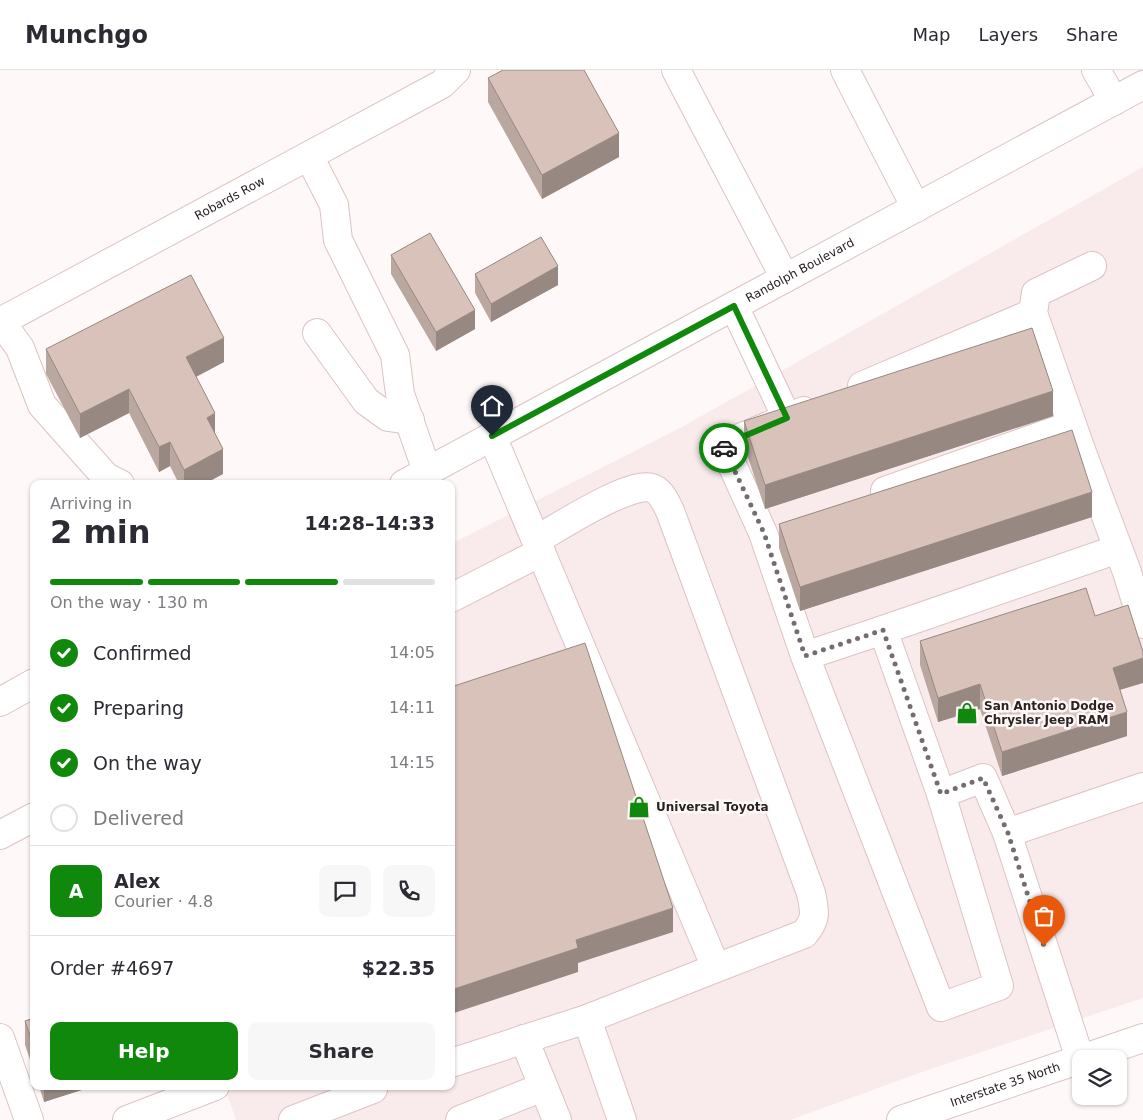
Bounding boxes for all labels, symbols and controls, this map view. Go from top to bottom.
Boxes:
text: Munchgo [25,21,148,49]
text: Map [912,24,950,45]
text: Layers [978,24,1038,45]
text: Share [1066,24,1118,45]
street label: Robards Row [192,174,267,223]
street label: Randolph Boulevard [743,235,857,305]
pin [471,385,513,436]
icon: home [478,392,506,420]
courier [699,423,749,473]
icon: car [710,434,738,462]
text: Arriving in [50,494,132,513]
text: 14:28–14:33 [305,512,435,534]
text: 2 min [50,513,151,551]
text: On the way · 130 m [50,593,208,612]
icon: check [50,639,78,667]
text: Confirmed [93,642,192,664]
text: 14:05 [389,643,435,662]
icon: check [50,694,78,722]
text: Preparing [93,697,184,719]
text: 14:11 [389,698,435,717]
place label: San Antonio Dodge Chrysler Jeep RAM [984,699,1114,727]
shop icon: San Antonio Dodge Chrysler Jeep RAM [954,700,980,726]
icon: check [50,749,78,777]
text: On the way [93,752,202,774]
text: 14:15 [389,753,435,772]
shop icon: Universal Toyota [626,794,652,820]
place label: Universal Toyota [656,800,769,814]
text: Delivered [93,807,184,829]
button: chat [319,865,371,917]
button: phone [383,865,435,917]
text: Alex [114,870,160,892]
text: A [69,880,83,902]
text: Courier · 4.8 [114,892,213,911]
pin [1023,895,1065,946]
icon: bag [1030,902,1058,930]
text: Order #4697 [50,957,174,979]
text: $22.35 [362,957,435,979]
button: Help [50,1022,238,1080]
button: Share [248,1022,435,1080]
map controls [1072,1050,1127,1105]
button: layers [1072,1050,1127,1105]
street label: Interstate 35 North [948,1060,1062,1110]

